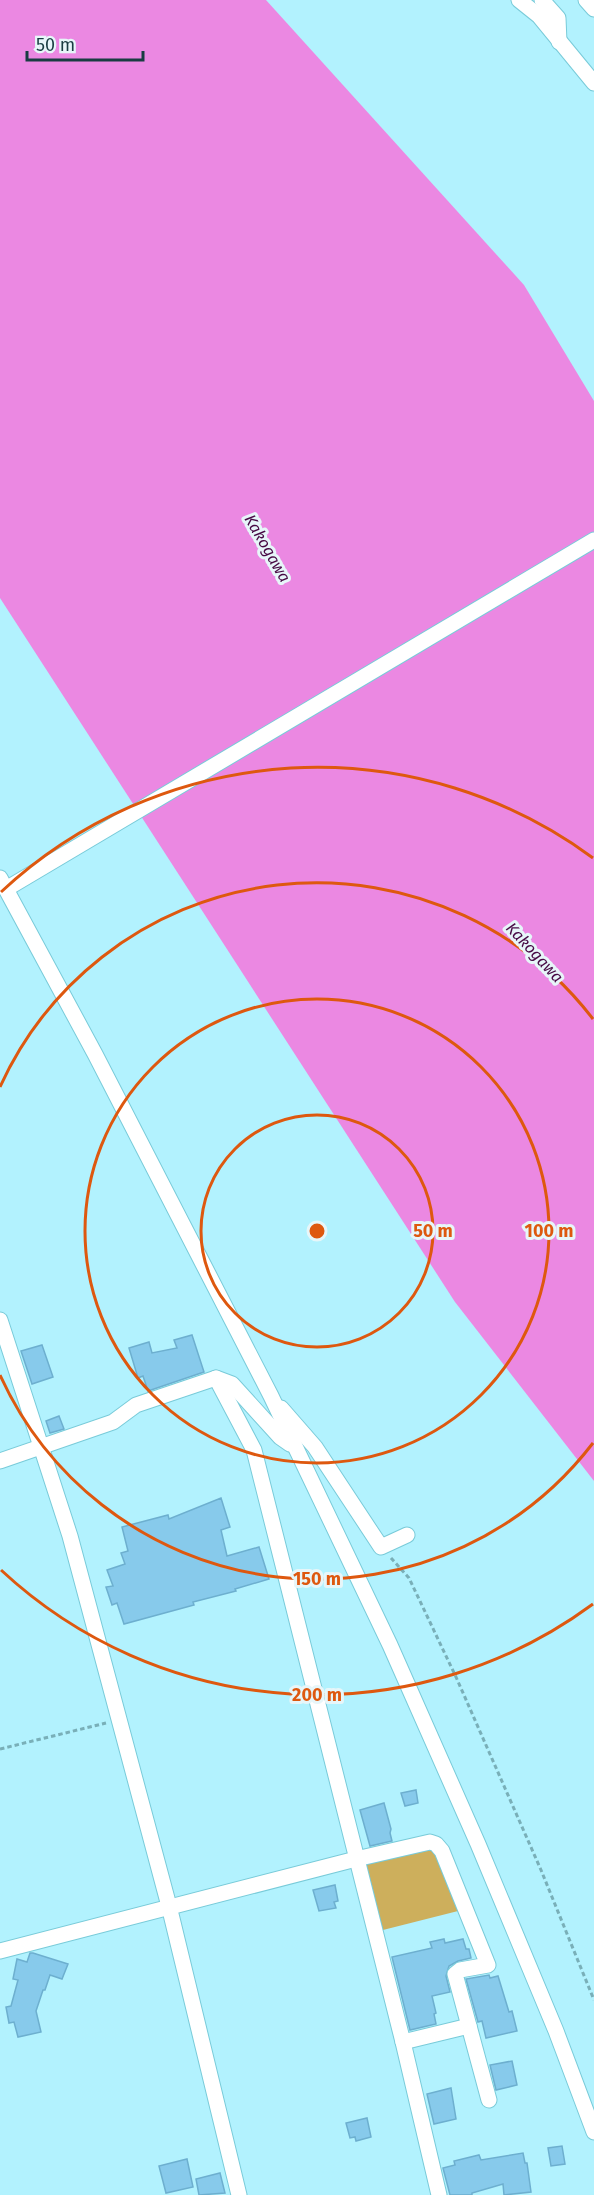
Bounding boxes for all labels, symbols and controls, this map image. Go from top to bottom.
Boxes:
scale bar [27,24,142,62]
text: 50 m [36,34,75,56]
water label: Kakogawa [241,511,295,585]
water label: Kakogawa [502,918,567,986]
text: 50 m [413,1220,453,1242]
text: 100 m [525,1220,573,1242]
centre of rings [307,1221,327,1241]
text: 150 m [293,1568,341,1590]
text: 200 m [292,1684,342,1706]

